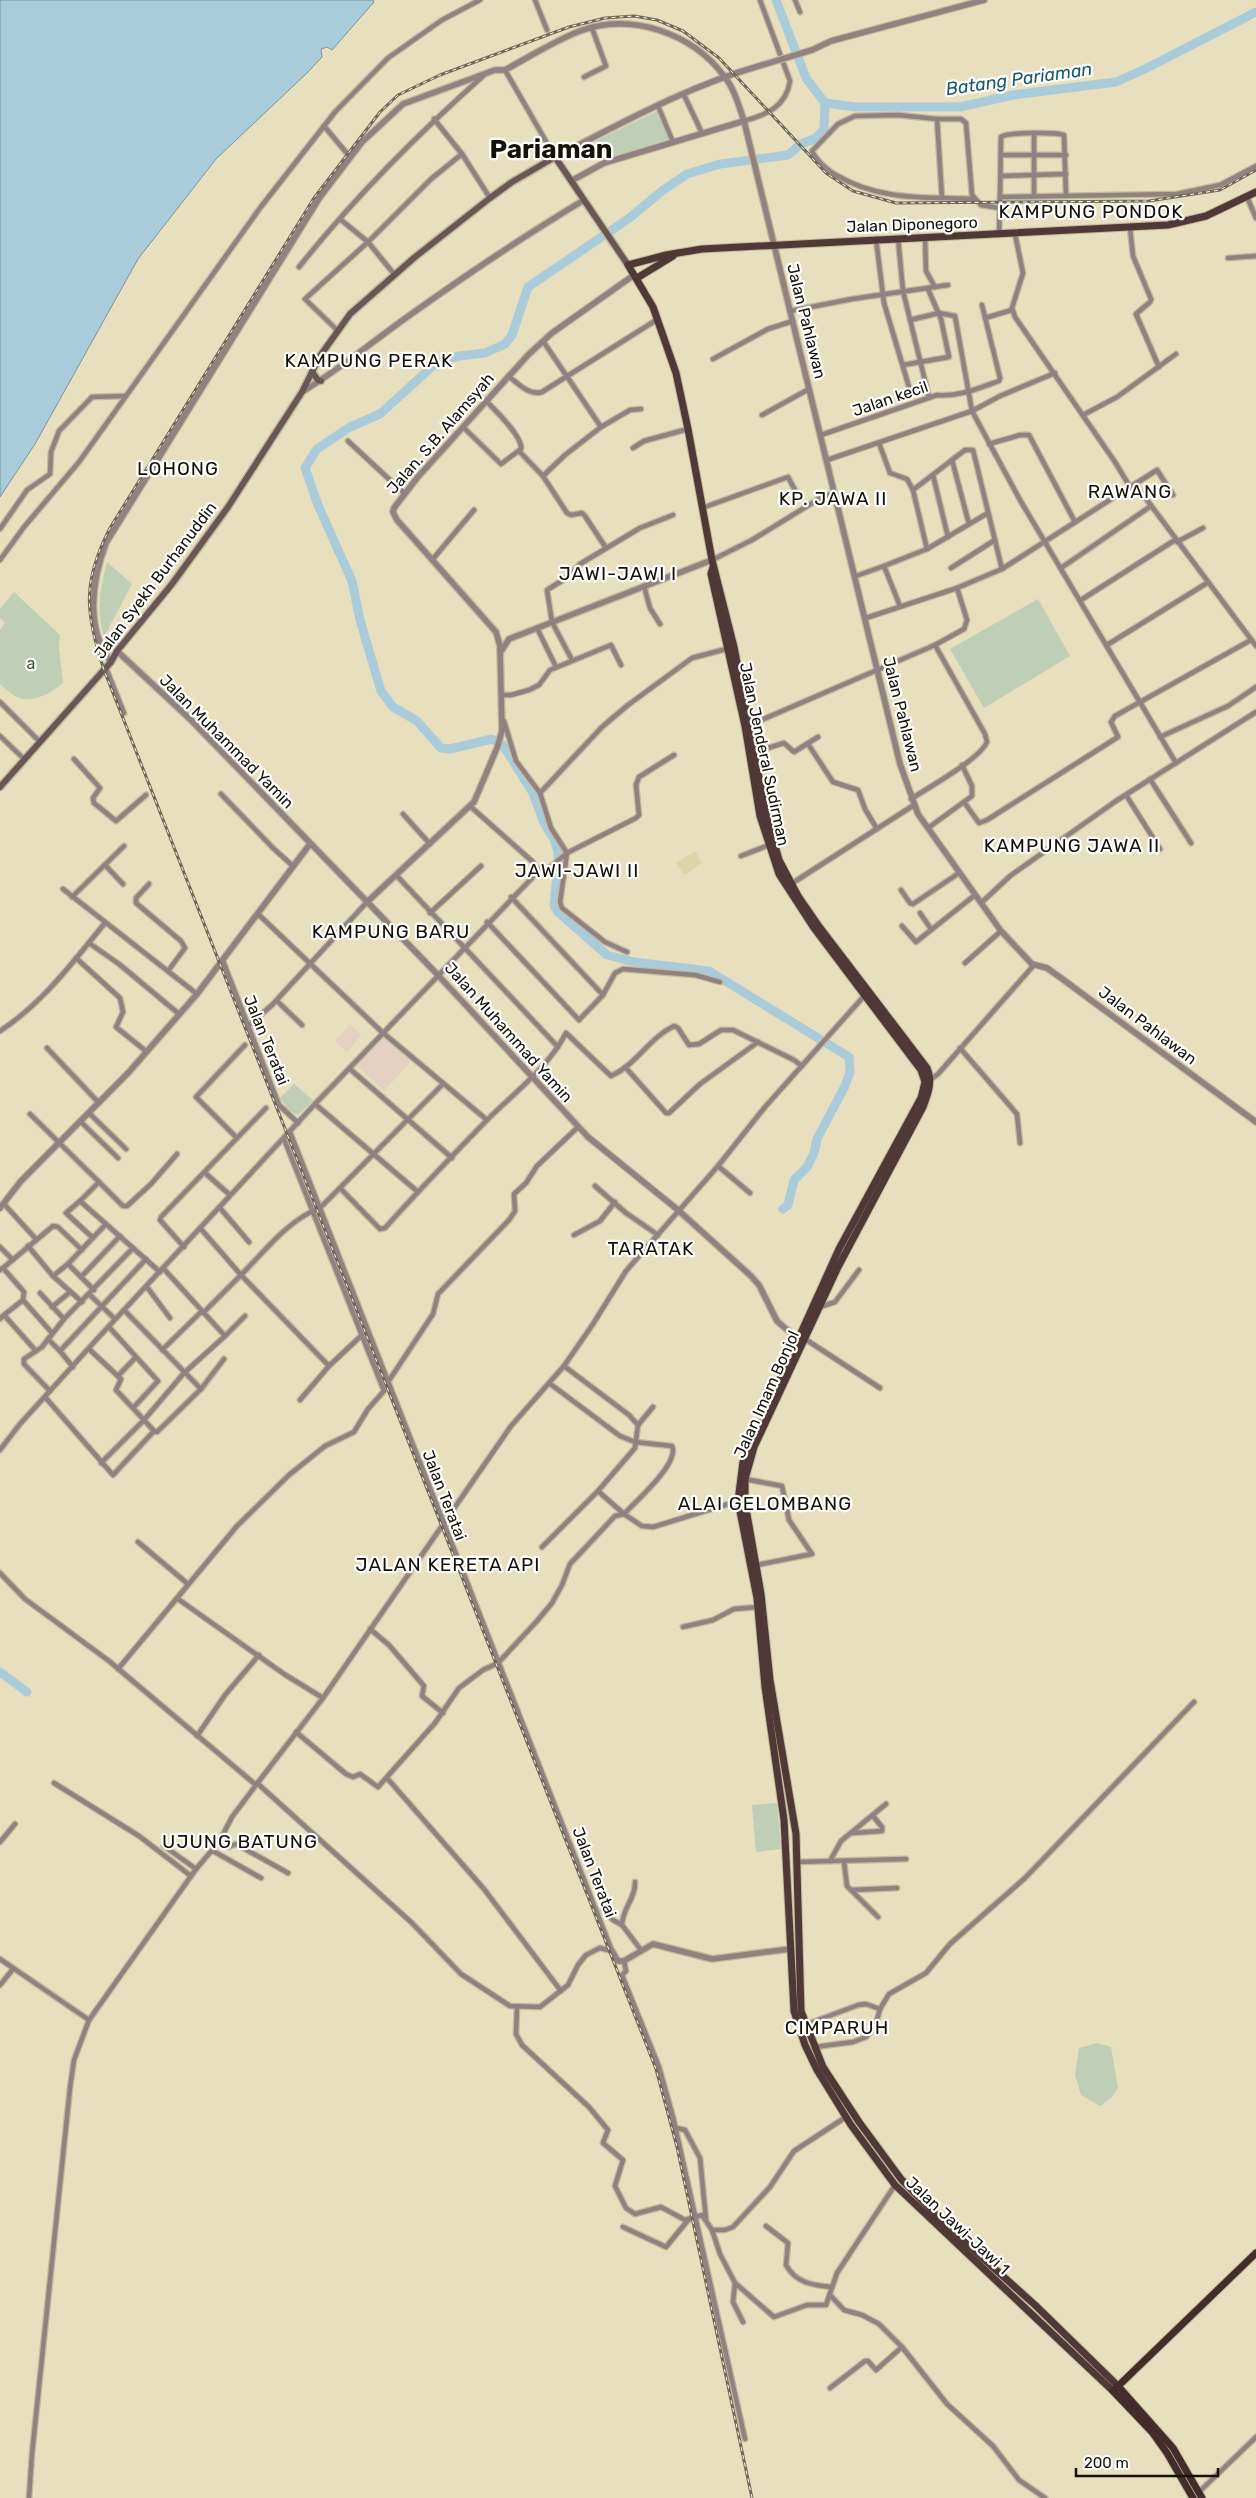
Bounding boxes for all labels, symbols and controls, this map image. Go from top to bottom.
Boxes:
water label: Batang Pariaman [944,58,1094,100]
district label: Pariaman [489,134,613,165]
district label: KAMPUNG PONDOK [998,200,1184,223]
street label: Jalan Diponegoro [846,213,978,236]
street label: Jalan Pahlawan [783,262,830,381]
district label: KAMPUNG PERAK [285,349,453,372]
street label: Jalan. S.B. Alamsyah [383,369,498,498]
street label: Jalan kecil [850,377,930,420]
district label: LOHONG [137,457,219,480]
district label: RAWANG [1088,480,1172,503]
district label: KP. JAWA II [779,487,887,510]
street label: Jalan Syekh Burhanuddin [90,498,221,662]
district label: JAWI-JAWI I [559,562,677,585]
park label: a [27,654,35,673]
street label: Jalan Pahlawan [879,655,926,774]
street label: Jalan Jenderal Sudirman [736,661,793,848]
street label: Jalan Muhammad Yamin [156,670,298,812]
district label: KAMPUNG JAWA II [984,834,1160,857]
district label: JAWI-JAWI II [515,859,639,882]
district label: KAMPUNG BARU [312,920,470,943]
street label: Jalan Muhammad Yamin [441,958,577,1106]
street label: Jalan Pahlawan [1095,982,1200,1068]
street label: Jalan Teratai [240,992,293,1088]
district label: TARATAK [608,1237,694,1260]
street label: Jalan Imam Bonjol [730,1328,803,1461]
street label: Jalan Teratai [419,1447,470,1543]
district label: ALAI GELOMBANG [678,1492,852,1515]
district label: JALAN KERETA API [356,1553,540,1576]
street label: Jalan Teratai [569,1824,620,1920]
district label: UJUNG BATUNG [162,1830,318,1853]
district label: CIMPARUH [785,2016,889,2039]
street label: Jalan Jawi-Jawi 1 [902,2172,1013,2278]
scale bar [1076,2446,1218,2478]
text: 200 m [1084,2454,1129,2472]

